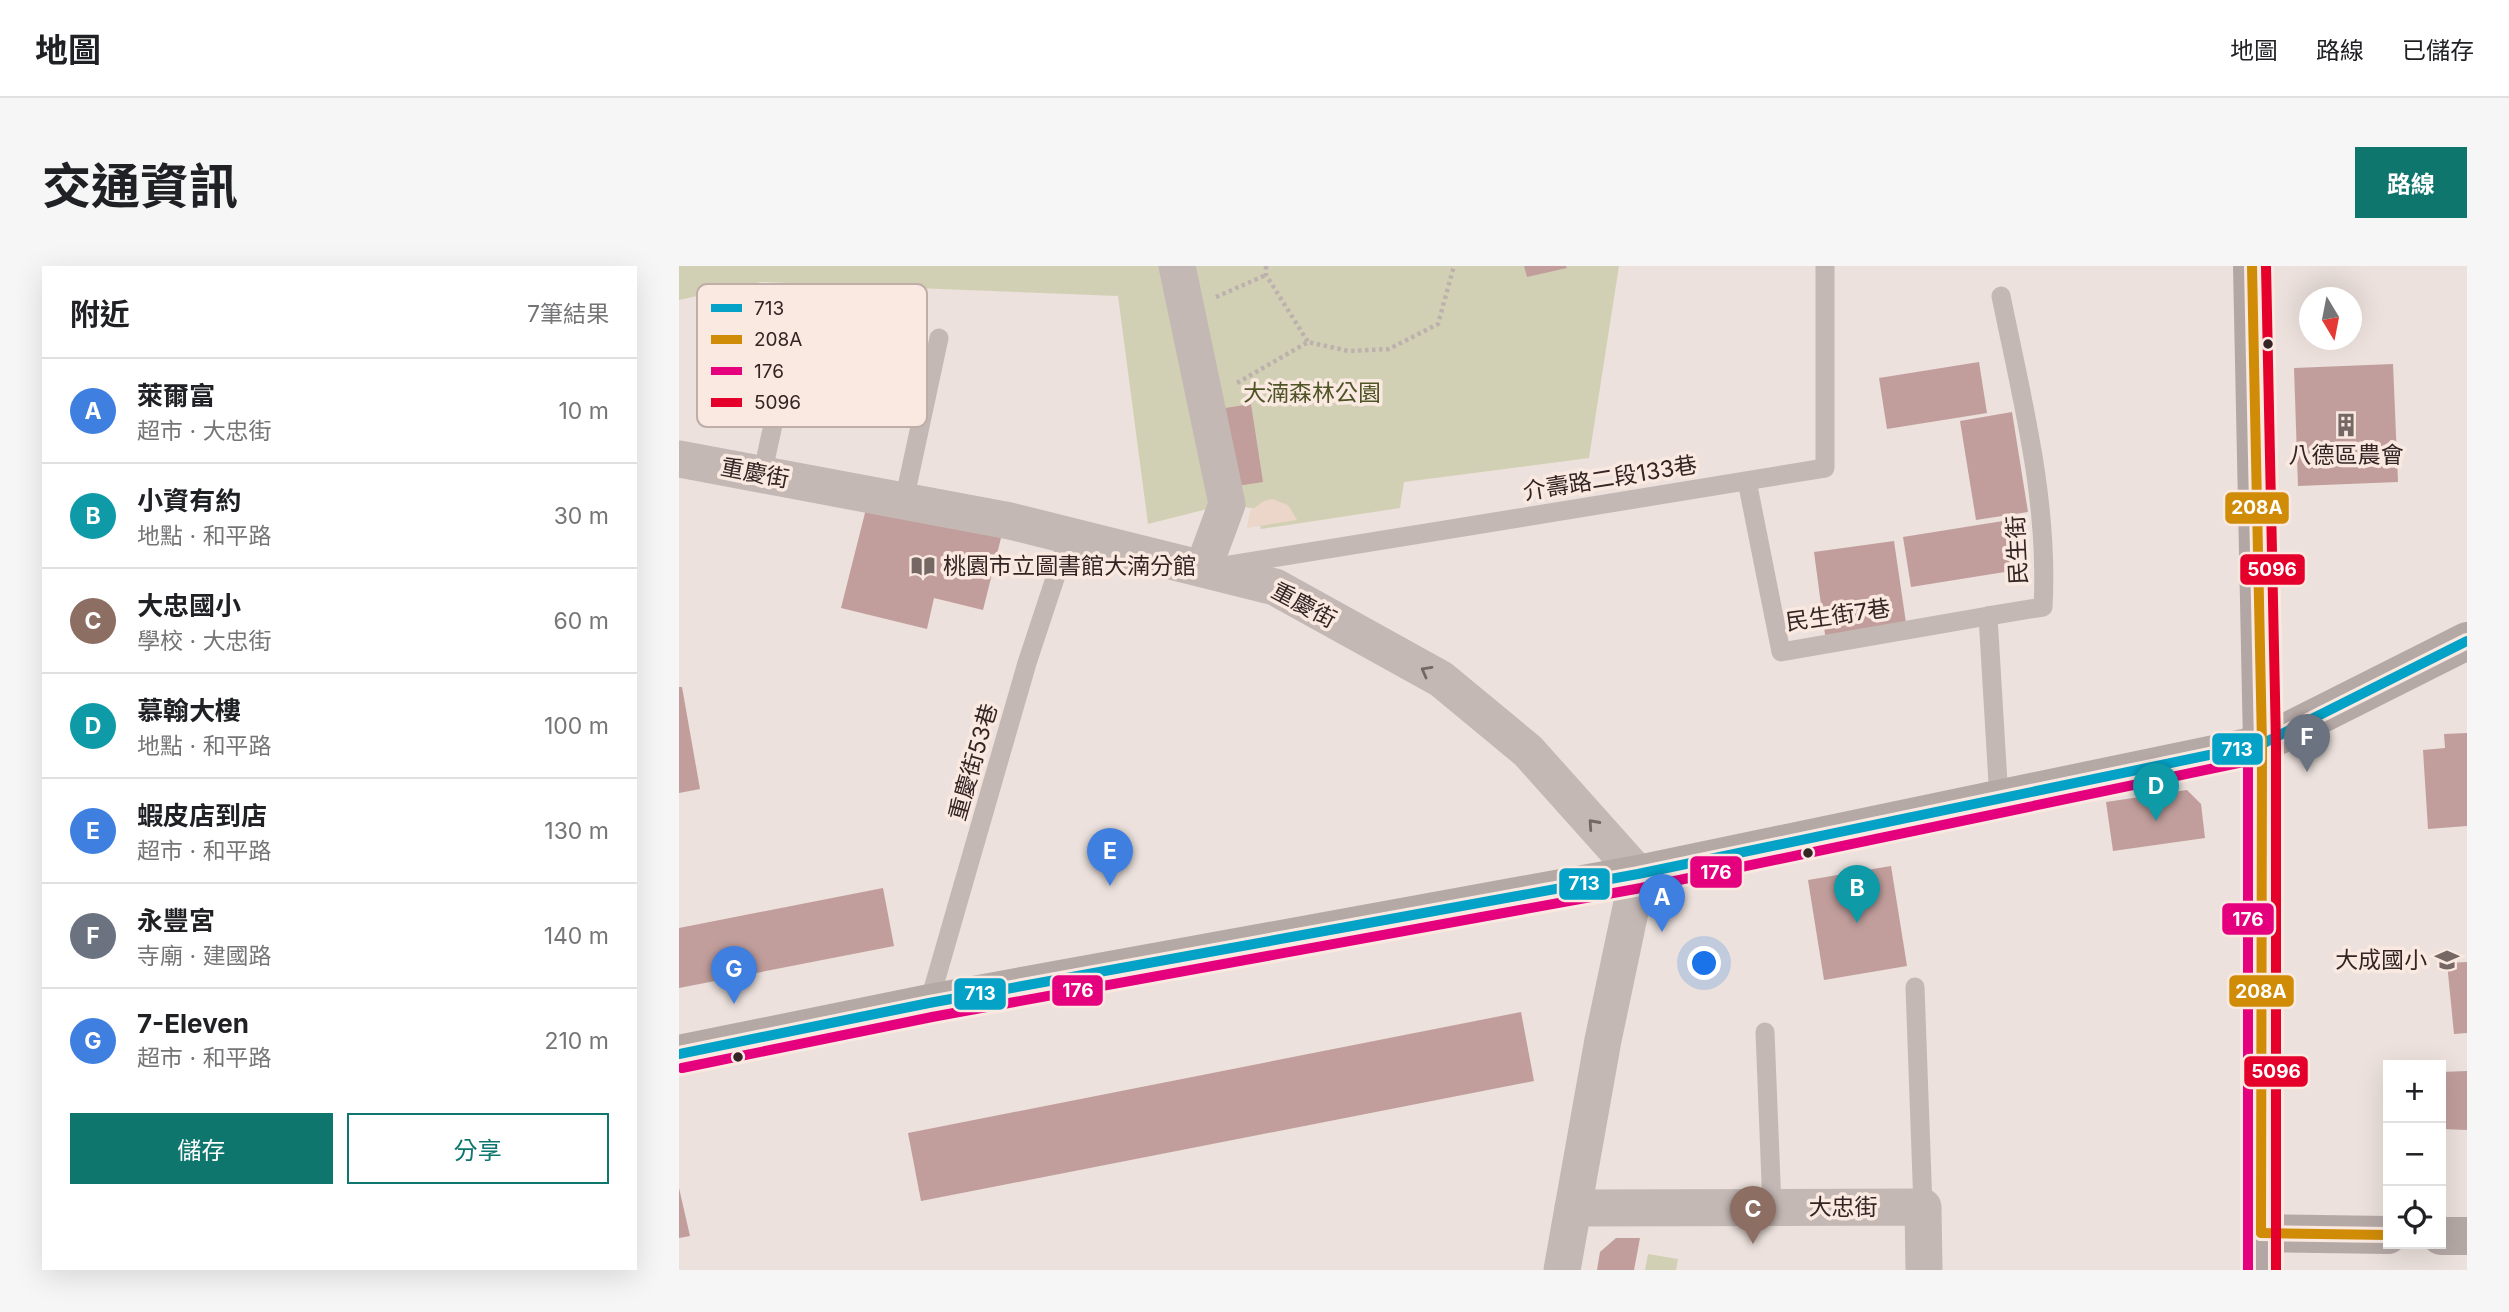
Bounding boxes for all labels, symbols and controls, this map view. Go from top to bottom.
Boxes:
text: 地圖 [35,30,101,70]
text: 地圖 [2230,36,2278,65]
text: 路線 [2316,36,2364,65]
text: 已儲存 [2402,36,2474,65]
button: 路線 [2355,147,2467,218]
text: 交通資訊 [42,157,238,216]
legend [697,284,927,427]
north arrow [2299,287,2362,350]
text: 附近 [70,296,130,332]
text: 713 [754,297,784,320]
text: 7筆結果 [527,300,609,328]
text: 208A [754,328,802,351]
unlabelled marker [2261,337,2275,351]
text: 176 [754,360,784,383]
park label: 大湳森林公園 [1243,379,1381,407]
text: 萊爾富 [137,380,215,411]
text: 5096 [754,391,801,414]
text: A [84,397,102,425]
text: 10 m [559,397,609,425]
building icon: 八德區農會 [2332,411,2360,439]
text: 超市 · 大忠街 [137,417,272,445]
place label: 八德區農會 [2289,441,2404,469]
street label: 介壽路二段133巷 [1521,450,1699,506]
street label: 重慶街 [718,453,792,493]
text: 小資有約 [137,485,241,516]
line badge: 208A [2224,491,2290,525]
text: 208A [2231,496,2283,519]
text: B [85,502,101,530]
text: 30 m [554,502,609,530]
street label: 民生街 [2001,515,2033,585]
text: 地點 · 和平路 [137,522,272,550]
library icon: 桃園市立圖書館大湳分館 [909,552,937,580]
place label: 桃園市立圖書館大湳分館 [943,552,1196,580]
line badge: 5096 [2239,553,2306,586]
text: 5096 [2247,558,2297,581]
street label: 重慶街 [1267,576,1341,634]
text: 大忠國小 [137,590,241,621]
street label: 民生街7巷 [1784,594,1892,636]
text: C [84,607,102,635]
text: 60 m [554,607,609,635]
text: 學校 · 大忠街 [137,627,272,655]
one-way arrow [1420,666,1433,679]
text: 慕翰大樓 [137,695,241,726]
street label: 重慶街53巷 [943,700,1003,824]
text: D [85,712,101,740]
text: 100 m [544,712,609,740]
pin: F [2284,714,2330,772]
text: 地點 · 和平路 [137,732,272,760]
line badge: 713 [2211,732,2264,766]
text: 713 [2221,738,2253,761]
pin: D [2133,763,2179,821]
text: 蝦皮店到店 [137,800,267,831]
text: E [86,817,100,845]
text: 130 m [544,817,609,845]
one-way arrow [1588,819,1601,832]
pin: E [1087,828,1133,886]
text: 超市 · 和平路 [137,837,272,865]
unlabelled marker [1801,846,1815,860]
line badge: 176 [1689,855,1743,889]
text: 176 [1700,861,1732,884]
pin: B [1834,865,1880,923]
line badge: 713 [1558,867,1611,901]
text: 713 [1568,872,1600,895]
pin: A [1639,874,1685,932]
line badge: 176 [2221,902,2275,936]
text: 永豐宮 [137,905,215,936]
text: 176 [2232,908,2264,931]
text: F [86,922,100,950]
text: 140 m [544,922,609,950]
text: 寺廟 · 建國路 [137,942,272,970]
pin: G [711,946,757,1004]
your location [1687,946,1721,980]
place label: 大成國小 [2335,946,2427,974]
school or university icon: 大成國小 [2433,946,2461,974]
line badge: 176 [1051,974,1104,1007]
line badge: 208A [2228,974,2295,1008]
line badge: 713 [953,977,1007,1011]
text: 176 [1062,979,1094,1002]
text: 208A [2235,980,2287,1003]
text: 713 [964,982,996,1005]
text: 7-Eleven [137,1008,249,1039]
text: G [84,1027,102,1055]
text: 210 m [544,1027,609,1055]
text: 超市 · 和平路 [137,1044,272,1072]
unlabelled marker [731,1050,745,1064]
line badge: 5096 [2243,1055,2309,1088]
text: 5096 [2251,1060,2301,1083]
map controls [2383,1060,2446,1249]
button: + [2383,1060,2446,1123]
button: 儲存 [70,1113,333,1184]
button: 分享 [347,1113,609,1184]
button: − [2383,1123,2446,1186]
pin: C [1730,1186,1776,1244]
button: locate [2383,1186,2446,1249]
street label: 大忠街 [1809,1193,1878,1221]

